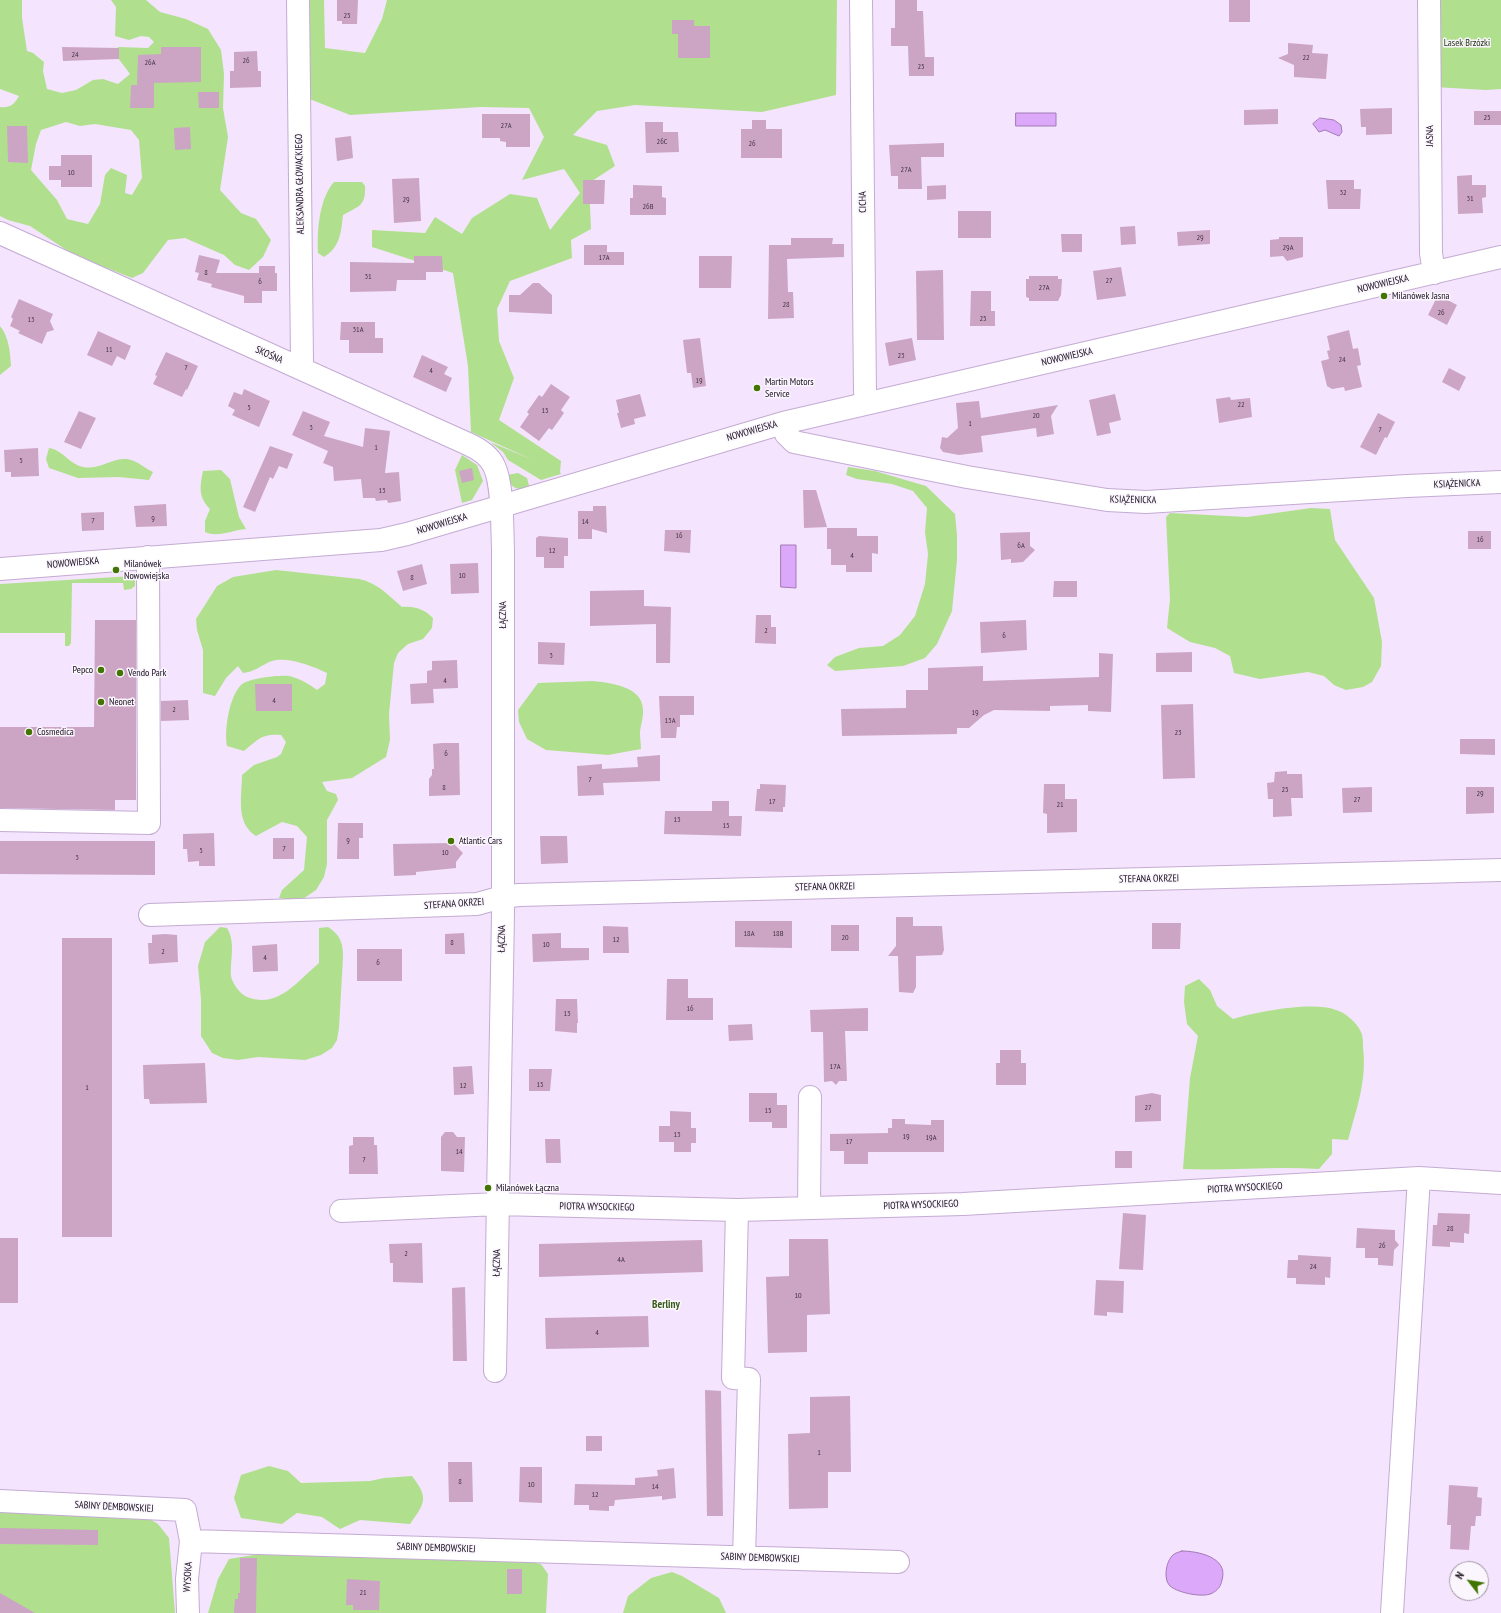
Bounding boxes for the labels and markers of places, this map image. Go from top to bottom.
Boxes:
place label: Milanówek Jasna [1392,290,1450,302]
marker: Milanówek Jasna [1379,291,1389,301]
place label: Martin Motors Service [765,376,814,400]
marker: Martin Motors Service [752,383,762,393]
place label: Milanówek Nowowiejska [124,558,169,582]
marker: Milanówek Nowowiejska [111,565,121,575]
place label: Pepco [73,664,93,676]
marker: Pepco [96,665,106,675]
place label: Vendo Park [128,667,166,679]
marker: Vendo Park [115,668,125,678]
place label: Neonet [109,696,134,708]
marker: Neonet [96,697,106,707]
place label: Cosmedica [37,726,74,738]
marker: Cosmedica [24,727,34,737]
place label: Atlantic Cars [459,835,502,847]
marker: Atlantic Cars [446,836,456,846]
place label: Milanówek Łączna [496,1182,559,1194]
marker: Milanówek Łączna [483,1183,493,1193]

